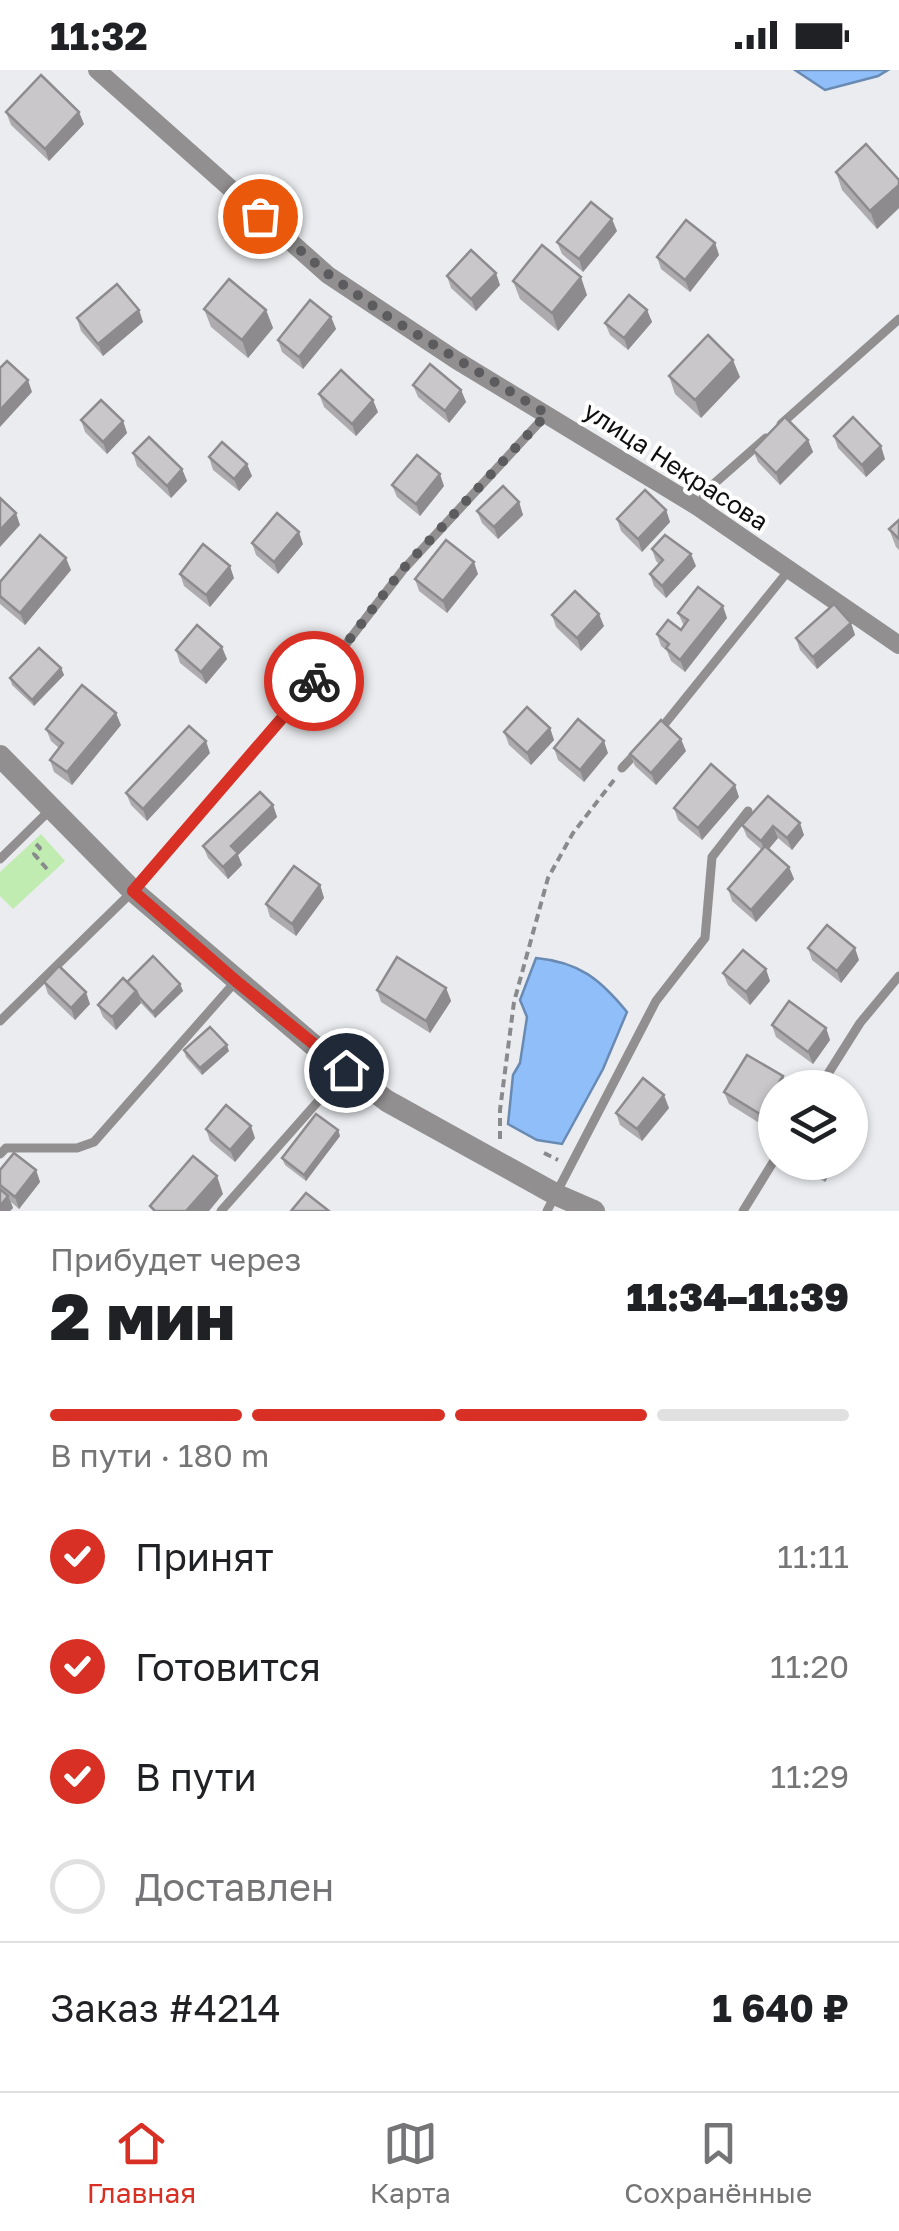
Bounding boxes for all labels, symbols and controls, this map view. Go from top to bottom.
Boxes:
text: 11:32 [50,13,148,58]
pin [218,174,303,259]
icon: bag [233,189,288,244]
street label: улица Некрасова [578,394,774,537]
courier [264,631,364,731]
icon: bike [287,654,342,709]
pin [304,1028,389,1113]
icon: home [319,1043,374,1098]
map controls [758,1070,868,1180]
button: layers [758,1070,868,1180]
text: Прибудет через [50,1240,301,1278]
text: 11:34–11:39 [627,1274,849,1319]
text: 2 мин [50,1276,235,1354]
text: В пути · 180 m [50,1436,269,1474]
icon: check [50,1529,105,1584]
text: Принят [135,1534,274,1579]
text: 11:11 [777,1537,849,1575]
icon: check [50,1639,105,1694]
text: Готовится [135,1644,321,1689]
text: 11:20 [770,1647,849,1685]
icon: check [50,1749,105,1804]
text: В пути [135,1754,257,1799]
text: 11:29 [770,1757,849,1795]
text: Доставлен [135,1864,334,1909]
text: Заказ #4214 [50,1985,281,2030]
text: 1 640 ₽ [712,1985,849,2030]
tab: Главная [87,2116,196,2209]
tab: Карта [370,2116,451,2209]
tab: Сохранённые [624,2116,812,2209]

